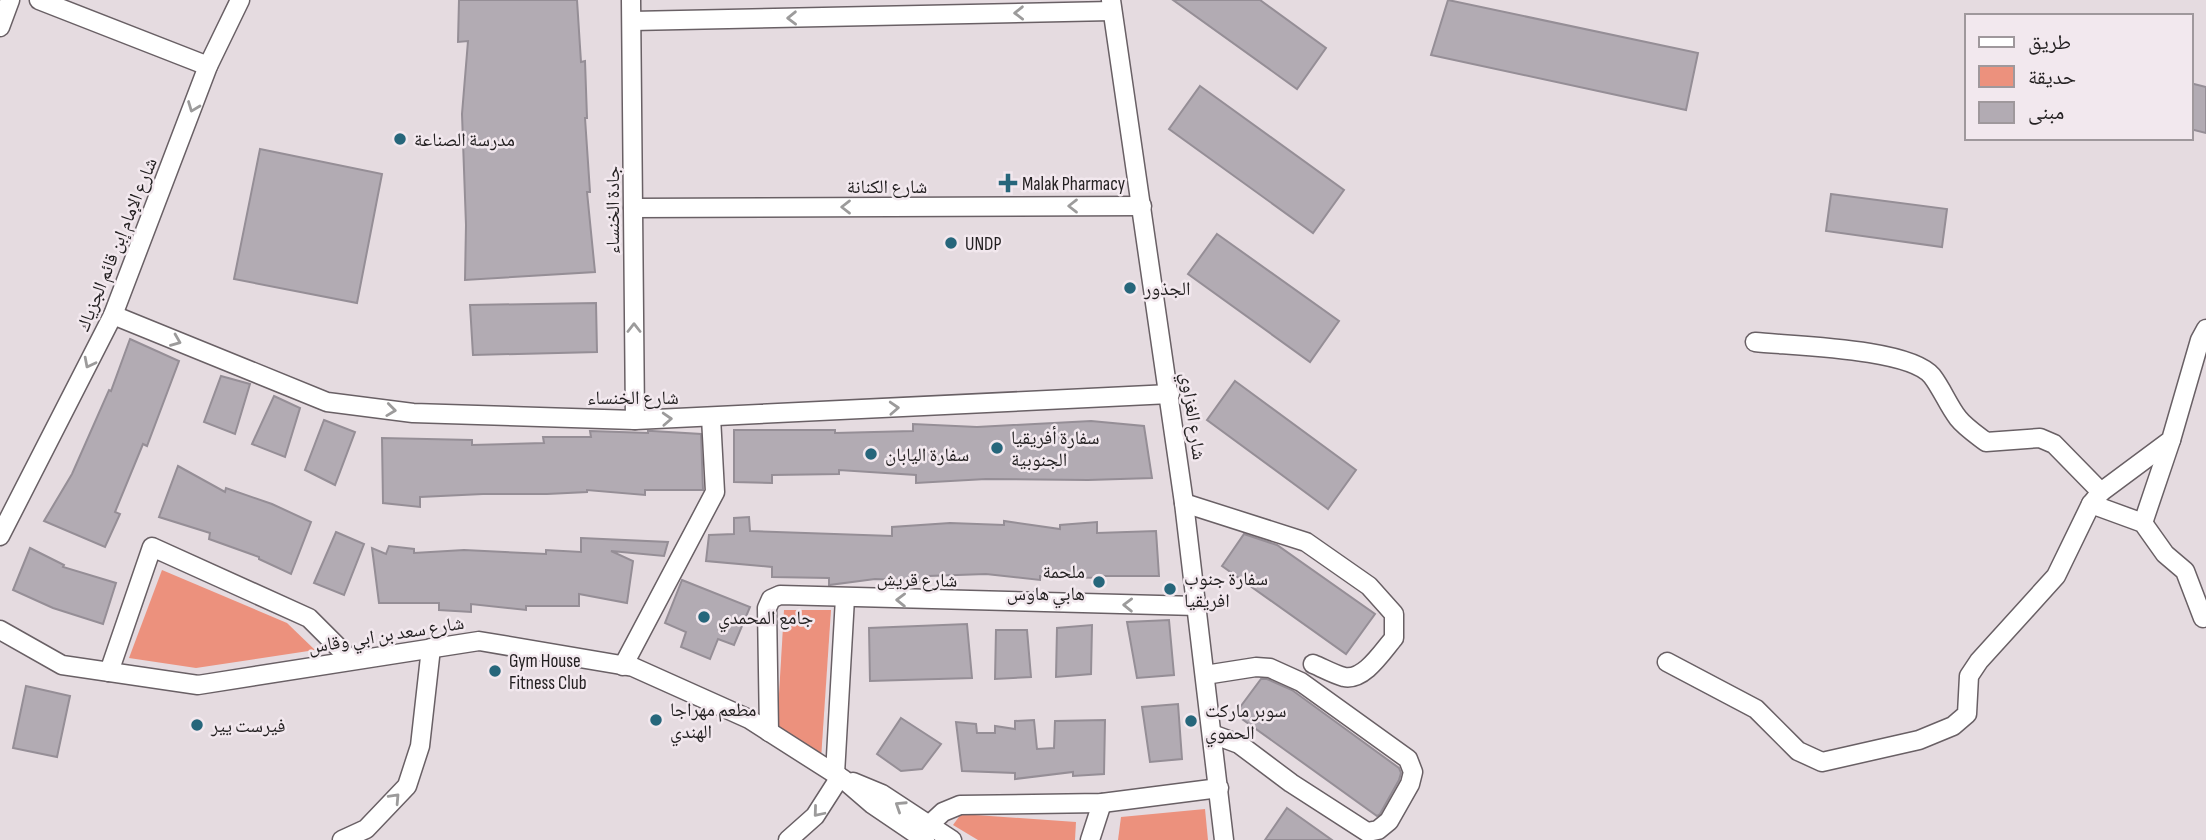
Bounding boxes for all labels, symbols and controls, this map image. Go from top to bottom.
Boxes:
one-way arrow [1013,5,1024,20]
one-way arrow [786,10,797,25]
legend [1965,14,2192,140]
text: طريق [2028,30,2071,55]
text: حديقة [2028,65,2076,90]
one-way arrow [187,100,201,112]
text: مبنى [2028,100,2064,125]
place label: مدرسة الصناعة [414,129,515,152]
marker: مدرسة الصناعة [392,131,408,147]
street label: شارع الإمام إبن قائم الجزياك [72,154,164,335]
street label: جادة الخنساء [602,166,625,254]
place label: Malak Pharmacy [1022,173,1126,196]
marker: Malak Pharmacy [1000,175,1016,191]
street label: شارع الكنانة [847,176,927,199]
one-way arrow [1068,198,1078,214]
one-way arrow [840,199,851,215]
place label: UNDP [965,233,1001,256]
marker: UNDP [943,235,959,251]
place label: الجذور [1143,278,1190,301]
marker: الجذور [1122,280,1138,296]
one-way arrow [626,322,642,332]
one-way arrow [169,333,181,347]
one-way arrow [83,356,97,368]
street label: شارع الغزاوي [1172,371,1210,462]
street label: شارع الخنساء [587,387,679,410]
one-way arrow [889,400,900,415]
one-way arrow [385,403,397,418]
one-way arrow [662,411,673,426]
place label: سفارة أفريقيا الجنوبية [1011,426,1099,472]
marker: سفارة أفريقيا الجنوبية [989,440,1005,456]
place label: سفارة اليابان [885,444,969,467]
marker: سفارة اليابان [863,446,879,462]
place label: ملحمة هابي هاوس [1007,561,1085,609]
street label: شارع قريش [876,568,957,593]
place label: سفارة جنوب افريقيا [1184,568,1268,613]
marker: ملحمة هابي هاوس [1091,574,1107,590]
marker: سفارة جنوب افريقيا [1162,581,1178,597]
one-way arrow [895,592,906,607]
one-way arrow [1123,597,1134,612]
place label: جامع المحمدي [718,607,813,633]
marker: جامع المحمدي [696,609,712,625]
street label: شارع سعد بن ابي وقاس [307,612,466,662]
place label: Gym House Fitness Club [509,650,587,695]
marker: Gym House Fitness Club [487,663,503,679]
place label: مطعم مهراجا الهندي [670,699,757,747]
place label: سوبر ماركت الحموي [1205,700,1287,748]
marker: مطعم مهراجا الهندي [648,712,664,728]
marker: سوبر ماركت الحموي [1183,713,1199,729]
place label: فيرست يير [210,715,286,738]
marker: فيرست يير [189,717,205,733]
one-way arrow [387,793,399,806]
one-way arrow [895,801,908,814]
one-way arrow [814,804,826,817]

